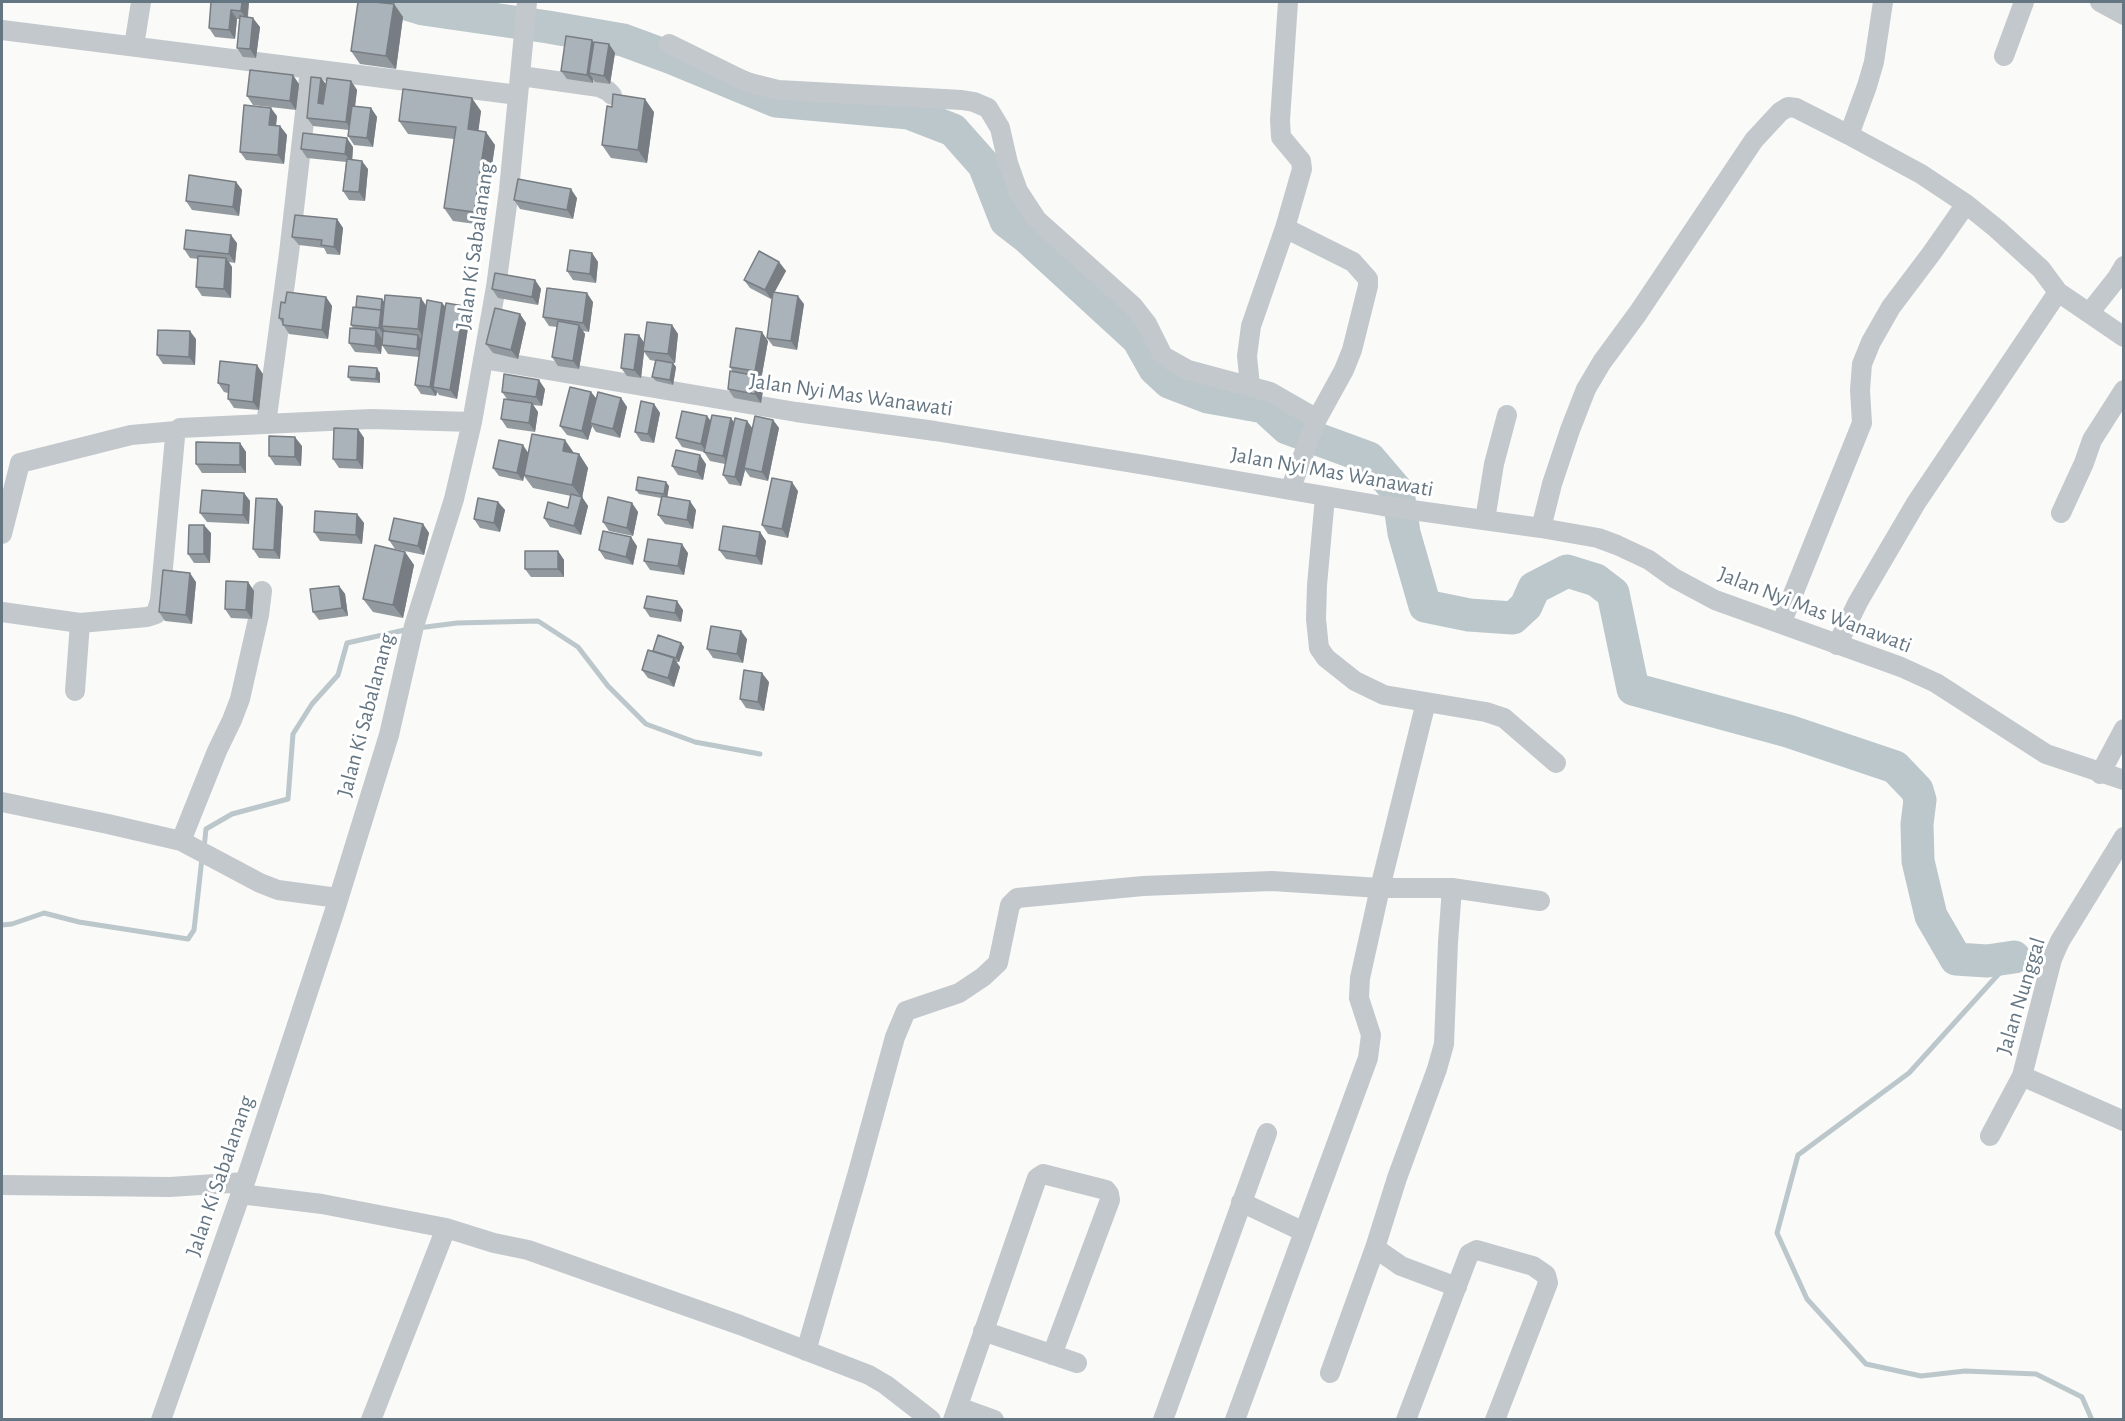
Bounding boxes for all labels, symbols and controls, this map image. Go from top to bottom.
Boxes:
street label: Jalan Ki Sabalanang [450,161,500,331]
street label: Jalan Nyi Mas Wanawati [748,368,954,422]
street label: Jalan Nyi Mas Wanawati [1229,441,1435,503]
street label: Jalan Nyi Mas Wanawati [1714,561,1916,659]
street label: Jalan Ki Sabalanang [331,630,401,800]
street label: Jalan Nunggal [1991,934,2051,1058]
street label: Jalan Ki Sabalanang [180,1092,260,1260]

